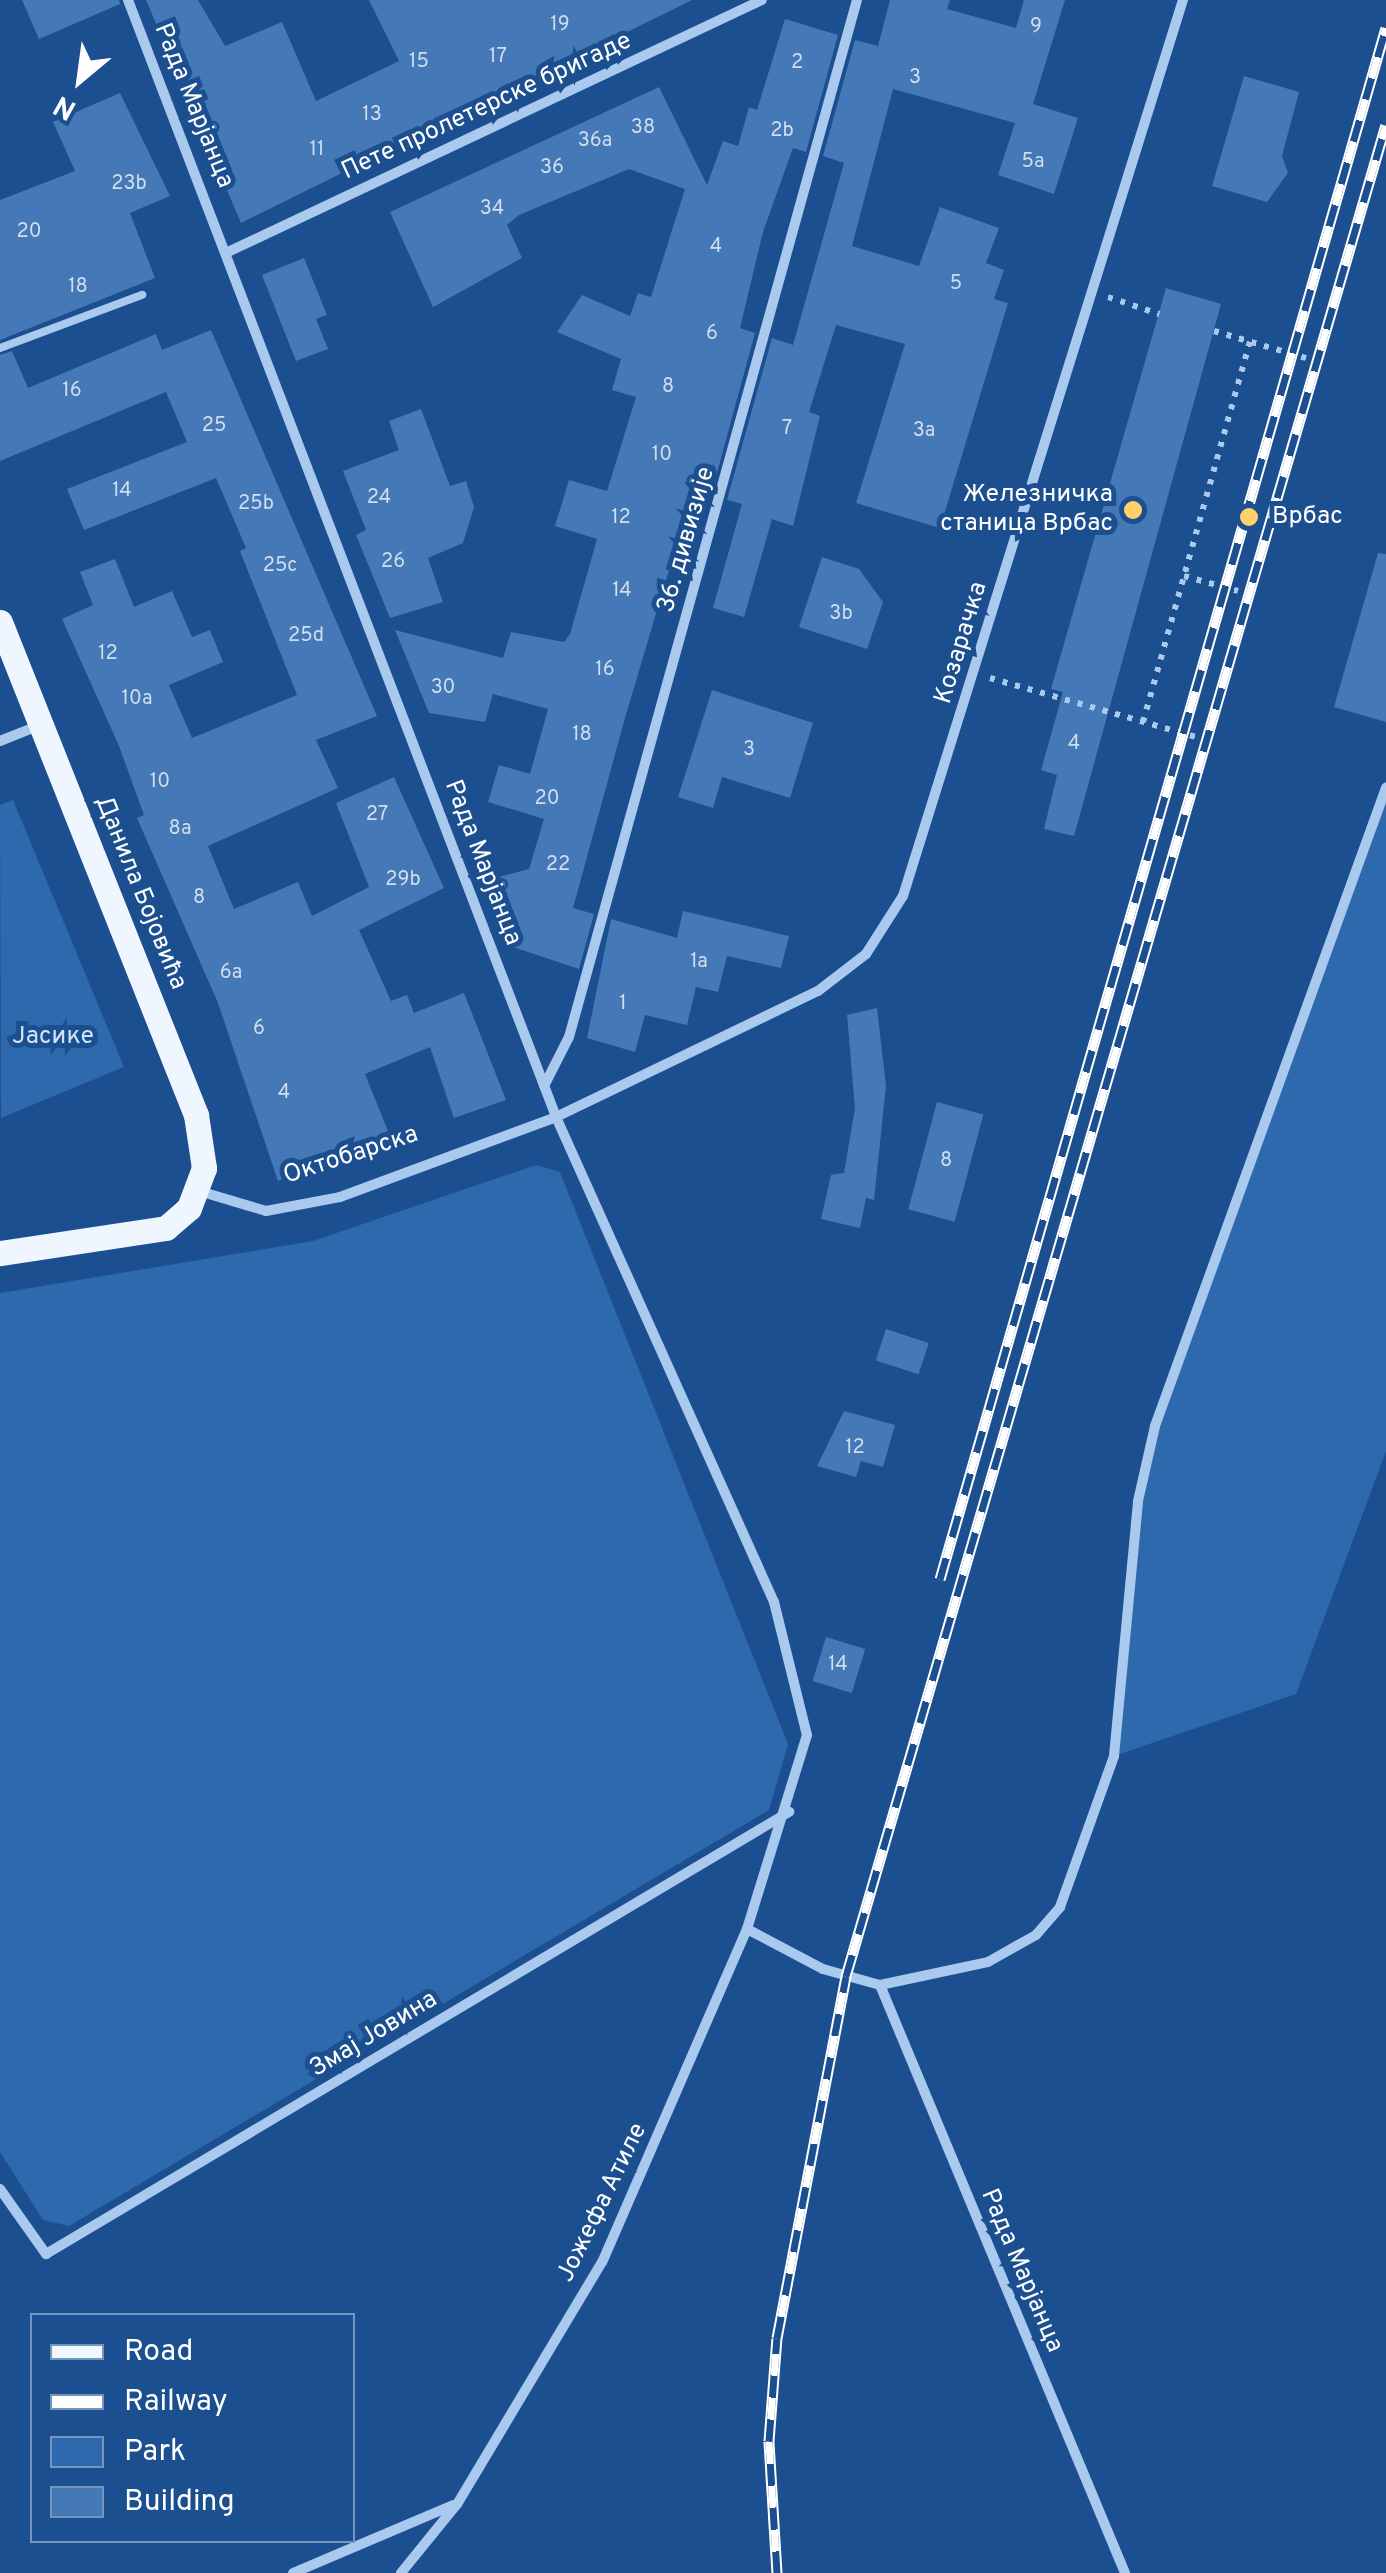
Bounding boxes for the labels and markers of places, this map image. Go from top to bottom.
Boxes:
place label: Железничка станица Врбас [940,481,1113,540]
marker: Железничка станица Врбас [1122,499,1144,521]
place label: Врбас [1272,502,1343,532]
marker: Врбас [1236,504,1262,530]

